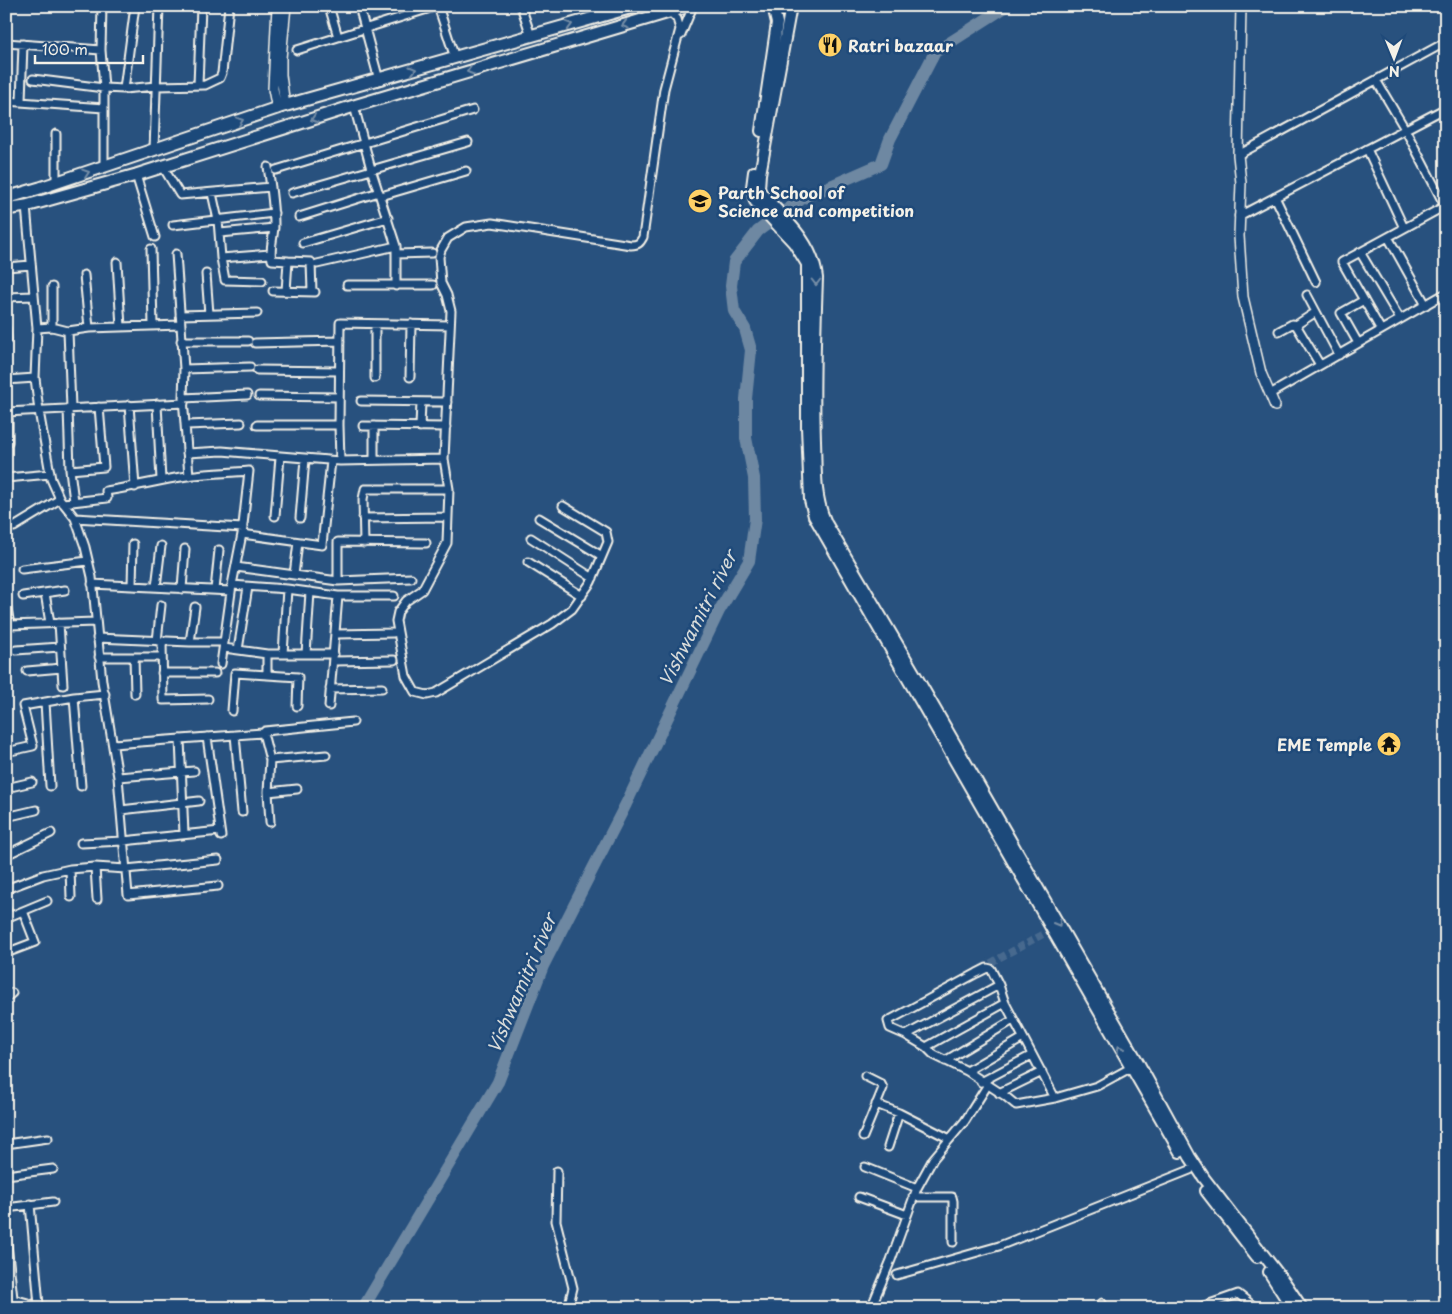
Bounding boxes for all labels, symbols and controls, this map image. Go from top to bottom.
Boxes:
one-way arrow [622,19,630,29]
one-way arrow [564,21,573,31]
scale bar [35,32,142,64]
restaurant icon: Ratri bazaar [817,32,843,58]
north arrow [1370,32,1420,82]
place label: Ratri bazaar [848,33,954,57]
text: 100 m [42,37,88,60]
text: N [1389,61,1400,82]
one-way arrow [408,65,416,75]
one-way arrow [466,66,474,76]
one-way arrow [311,113,319,123]
one-way arrow [235,117,244,127]
one-way arrow [81,169,90,179]
place label: Parth School of Science and competition [718,180,914,222]
school or university icon: Parth School of Science and competition [687,188,713,214]
one-way arrow [811,278,821,286]
water label: Vishwamitri river [651,543,744,691]
temple icon: EME Temple [1376,731,1402,757]
place label: EME Temple [1277,732,1372,756]
water label: Vishwamitri river [479,906,564,1057]
one-way arrow [1051,918,1061,927]
one-way arrow [1117,1046,1127,1055]

